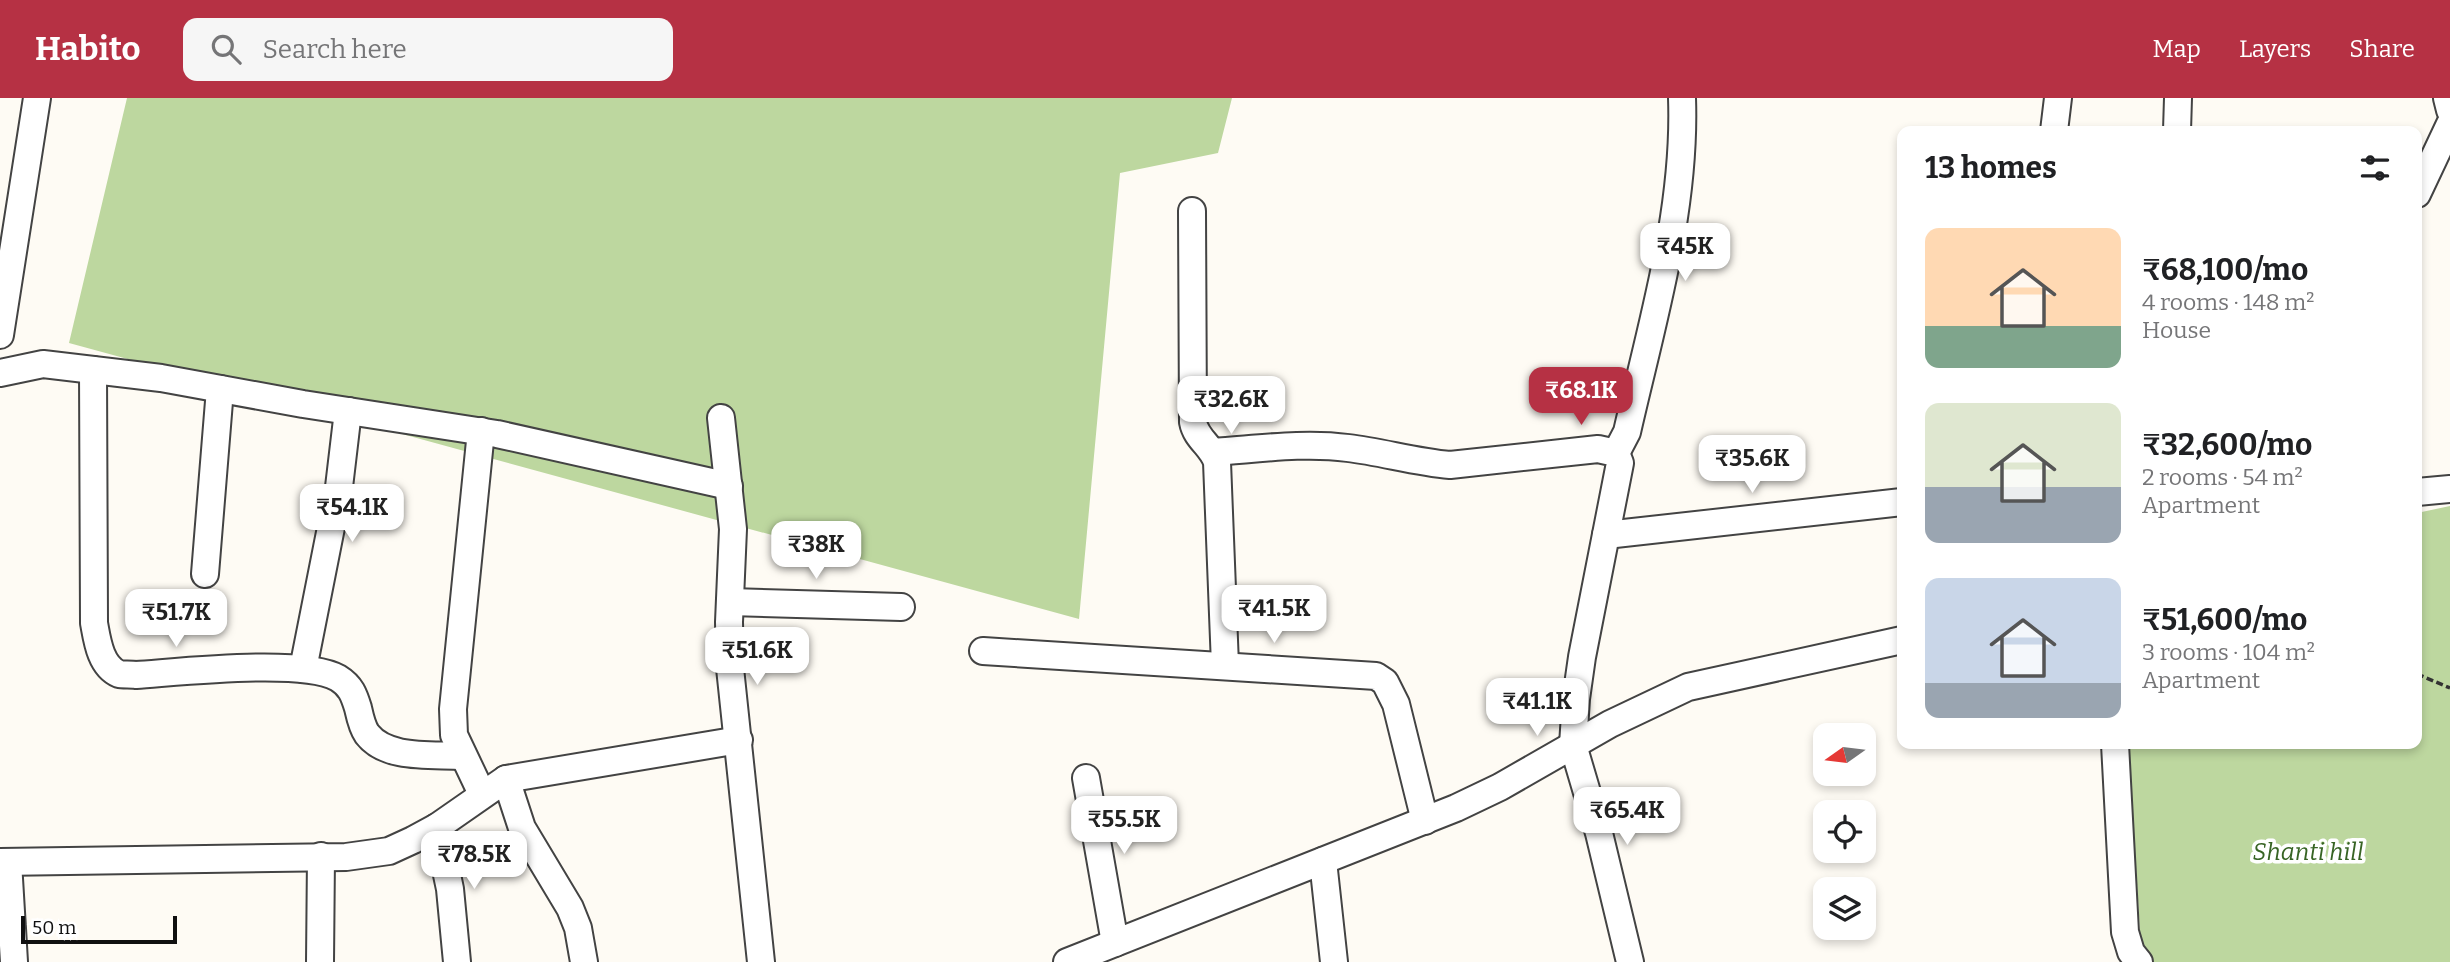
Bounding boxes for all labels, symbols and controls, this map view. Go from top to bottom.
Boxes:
search box [183,18,673,81]
text: Habito [35,29,141,69]
icon: search [207,30,245,68]
text: Search here [263,34,407,65]
text: Map [2153,35,2201,63]
text: Layers [2239,35,2311,63]
text: Share [2349,35,2415,63]
icon: filters [2356,149,2394,187]
text: 13 homes [1925,150,2057,186]
pin: ₹45K [1644,223,1726,283]
text: ₹45K [1656,232,1714,260]
text: ₹68,100/mo [2142,252,2308,288]
icon: home [1981,256,2065,340]
text: 4 rooms · 148 m² [2142,288,2314,316]
text: House [2142,316,2211,344]
pin: ₹68.1K [1524,368,1638,427]
pin: ₹32.6K [1174,376,1288,436]
text: ₹68.1K [1545,376,1617,404]
text: ₹32.6K [1193,385,1269,413]
text: ₹32,600/mo [2142,427,2312,463]
icon: home [1981,431,2065,515]
pin: ₹35.6K [1695,436,1809,495]
text: ₹35.6K [1715,444,1789,472]
text: 2 rooms · 54 m² [2142,463,2303,491]
pin: ₹54.1K [295,484,409,544]
text: Apartment [2142,491,2260,519]
text: ₹54.1K [316,493,388,521]
pin: ₹38K [775,522,857,581]
text: ₹38K [787,530,845,558]
pin: ₹41.5K [1217,586,1331,645]
pin: ₹51.7K [119,589,233,649]
text: ₹41.5K [1238,594,1310,622]
text: ₹51.7K [141,598,211,626]
text: ₹51,600/mo [2142,602,2307,638]
icon: home [1981,606,2065,690]
pin: ₹51.6K [700,628,814,687]
text: ₹51.6K [721,636,793,664]
text: 3 rooms · 104 m² [2142,638,2315,666]
text: Apartment [2142,666,2260,694]
pin: ₹41.1K [1480,678,1594,738]
text: ₹41.1K [1502,687,1572,715]
north arrow [1813,723,1876,786]
map controls [1813,723,1876,940]
pin: ₹65.4K [1570,788,1684,847]
pin: ₹55.5K [1067,796,1181,856]
text: ₹65.4K [1589,796,1665,824]
button: locate [1813,800,1876,863]
text: ₹55.5K [1087,805,1161,833]
pin: ₹78.5K [417,832,531,891]
park label: Shanti hill [2253,838,2363,866]
text: ₹78.5K [437,840,511,868]
button: layers [1813,877,1876,940]
scale bar [21,913,177,945]
text: 50 m [32,916,76,939]

